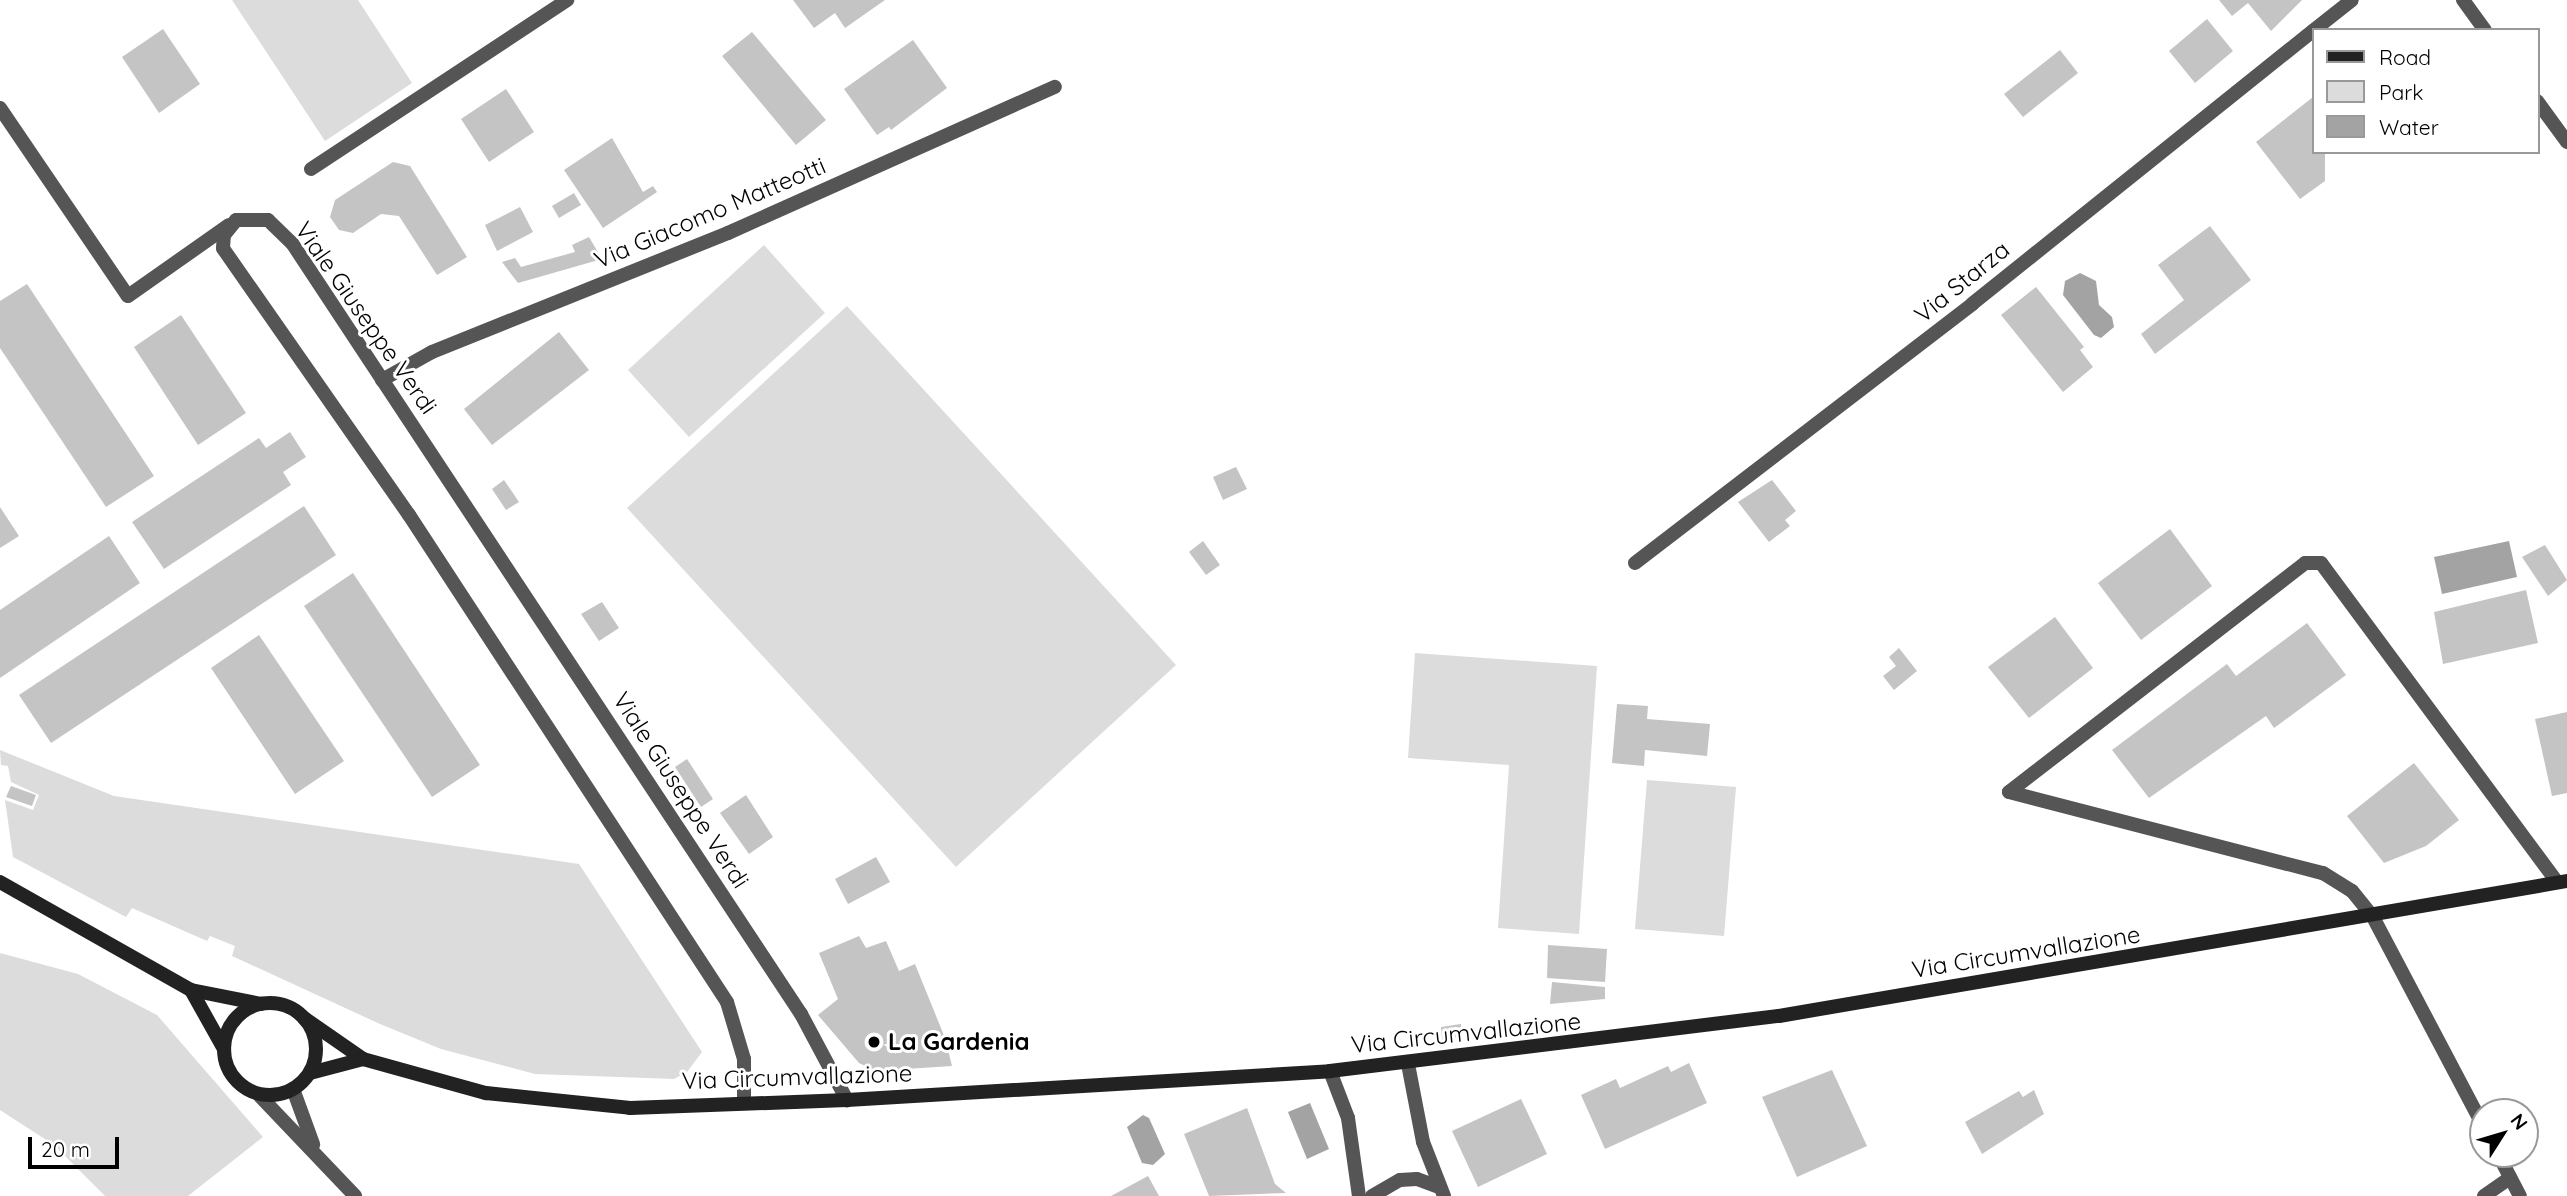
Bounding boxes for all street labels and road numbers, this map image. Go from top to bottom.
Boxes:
street label: Via Giacomo Matteotti [590,151,830,275]
street label: Viale Giuseppe Verdi [289,216,443,420]
street label: Via Starza [1909,235,2015,329]
street label: Viale Giuseppe Verdi [607,687,755,893]
street label: Via Circumvallazione [1910,920,2142,984]
street label: Via Circumvallazione [1350,1007,1582,1059]
street label: Via Circumvallazione [681,1059,913,1095]

